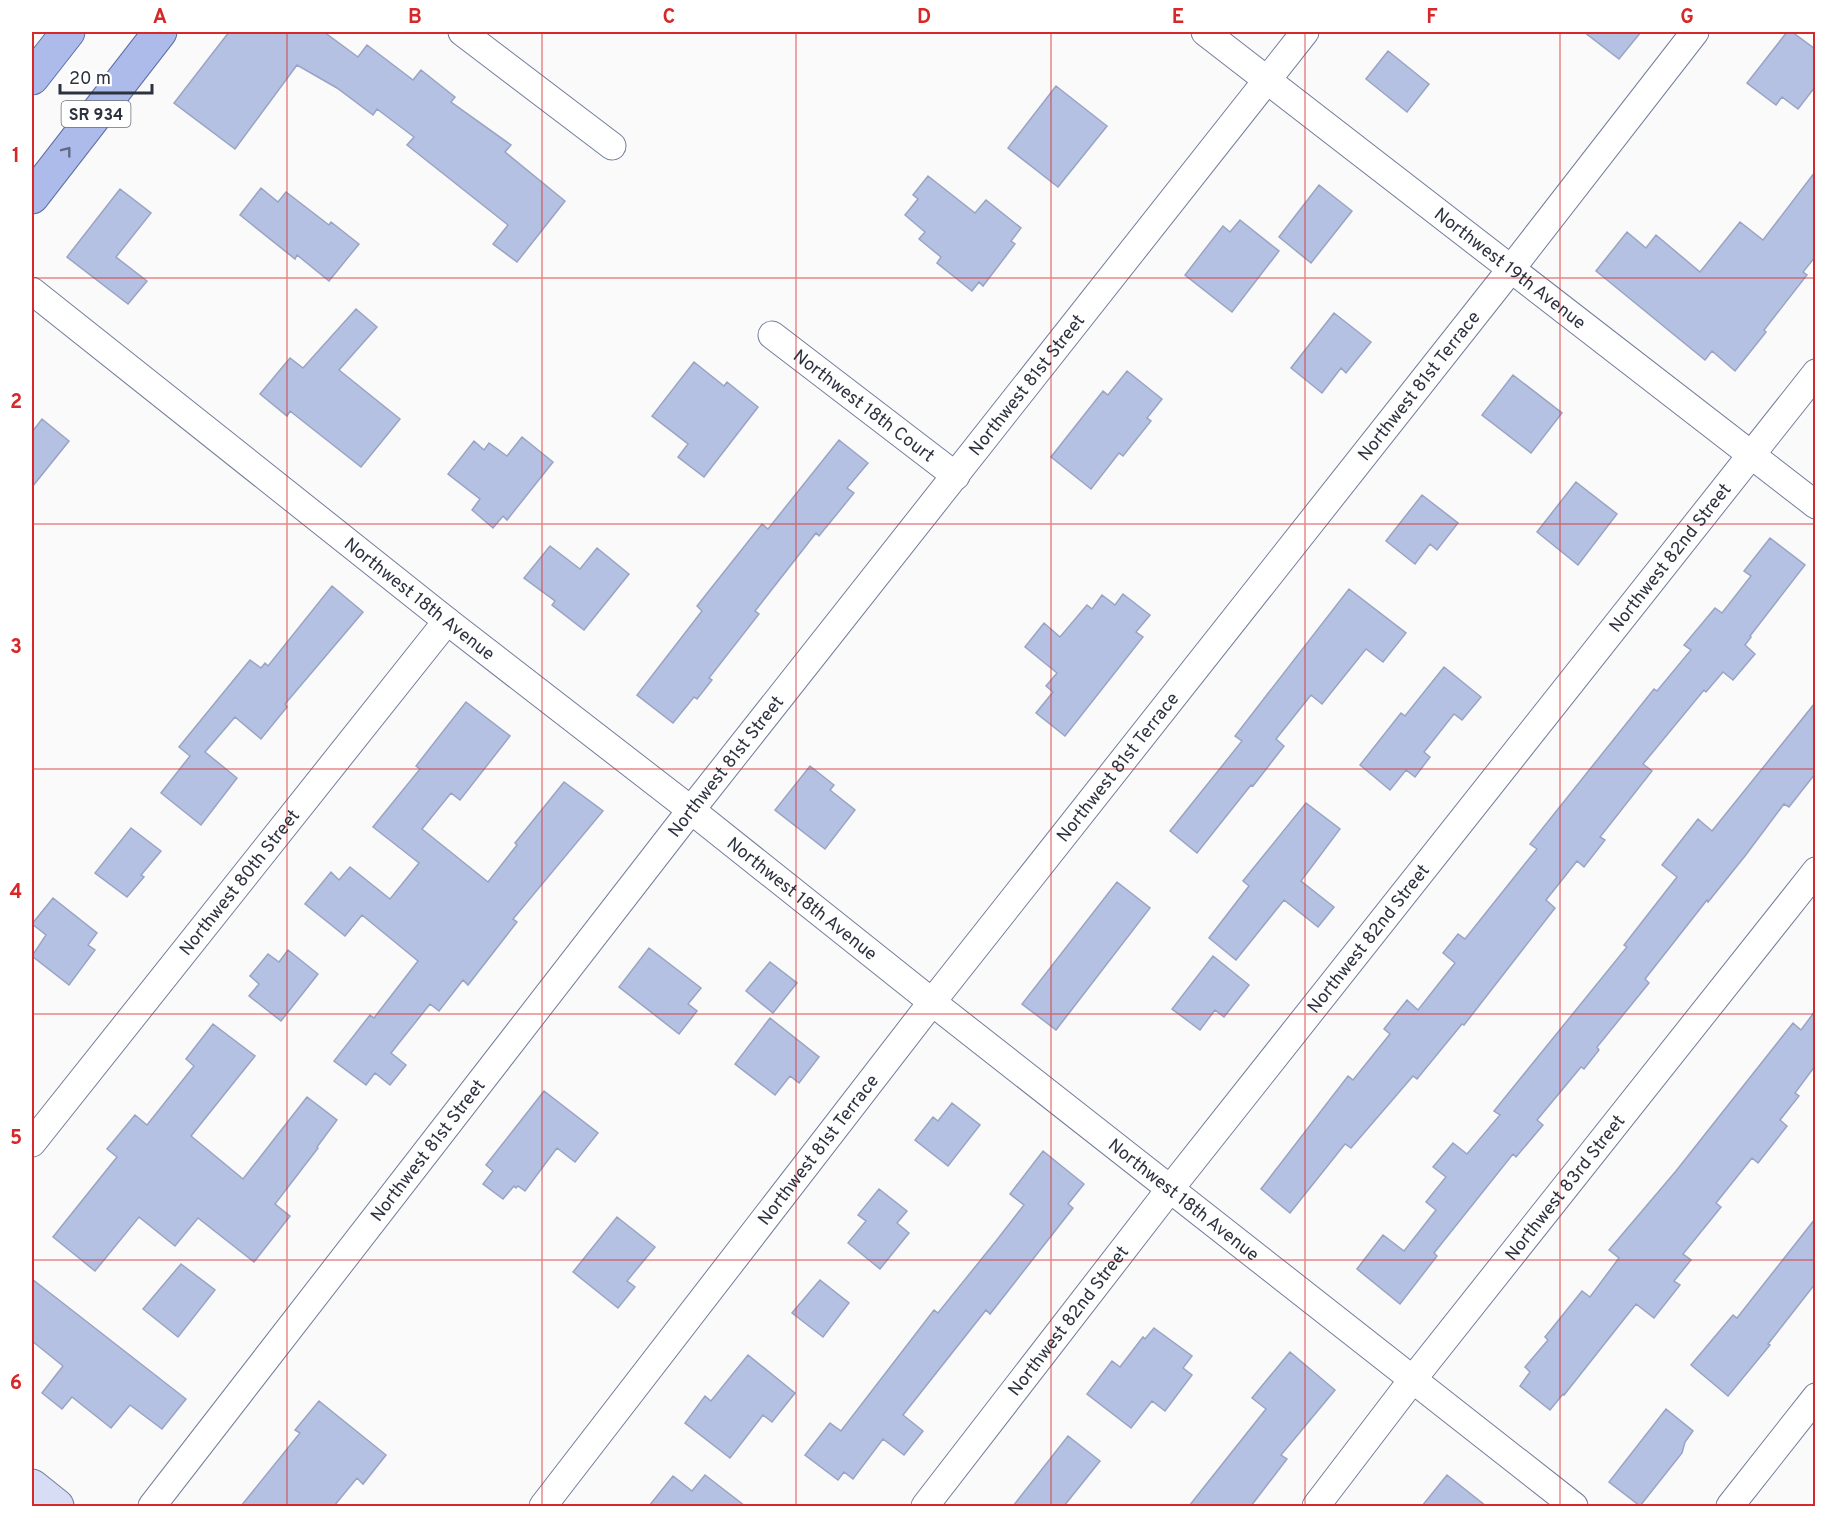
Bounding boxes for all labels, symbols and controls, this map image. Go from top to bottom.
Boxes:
text: A [153,5,167,31]
text: B [408,5,422,31]
text: C [663,5,675,31]
text: D [917,5,931,31]
text: E [1172,5,1184,31]
text: F [1426,5,1438,31]
text: G [1680,5,1694,31]
scale bar [60,57,152,95]
text: 20 m [69,68,111,91]
road number: SR 934 [62,101,130,127]
text: 1 [12,144,20,170]
one-way arrow [60,146,71,157]
street label: Northwest 19th Avenue [1429,204,1590,335]
street label: Northwest 81st Terrace [1354,307,1486,466]
street label: Northwest 81st Street [965,310,1091,461]
street label: Northwest 18th Court [788,345,939,468]
text: 2 [10,390,22,416]
street label: Northwest 82nd Street [1605,479,1737,638]
street label: Northwest 18th Avenue [339,533,499,667]
text: 3 [10,635,22,661]
street label: Northwest 81st Terrace [1052,688,1185,848]
street label: Northwest 81st Street [664,692,790,843]
street label: Northwest 80th Street [175,805,306,961]
street label: Northwest 18th Avenue [721,833,881,967]
street label: Northwest 82nd Street [1303,860,1436,1019]
text: 4 [10,880,22,906]
street label: Northwest 81st Terrace [754,1070,885,1231]
street label: Northwest 81st Street [366,1075,491,1227]
street label: Northwest 83rd Street [1501,1111,1631,1266]
text: 5 [10,1126,22,1152]
street label: Northwest 18th Avenue [1103,1134,1263,1267]
street label: Northwest 82nd Street [1004,1242,1135,1402]
text: 6 [10,1371,22,1397]

